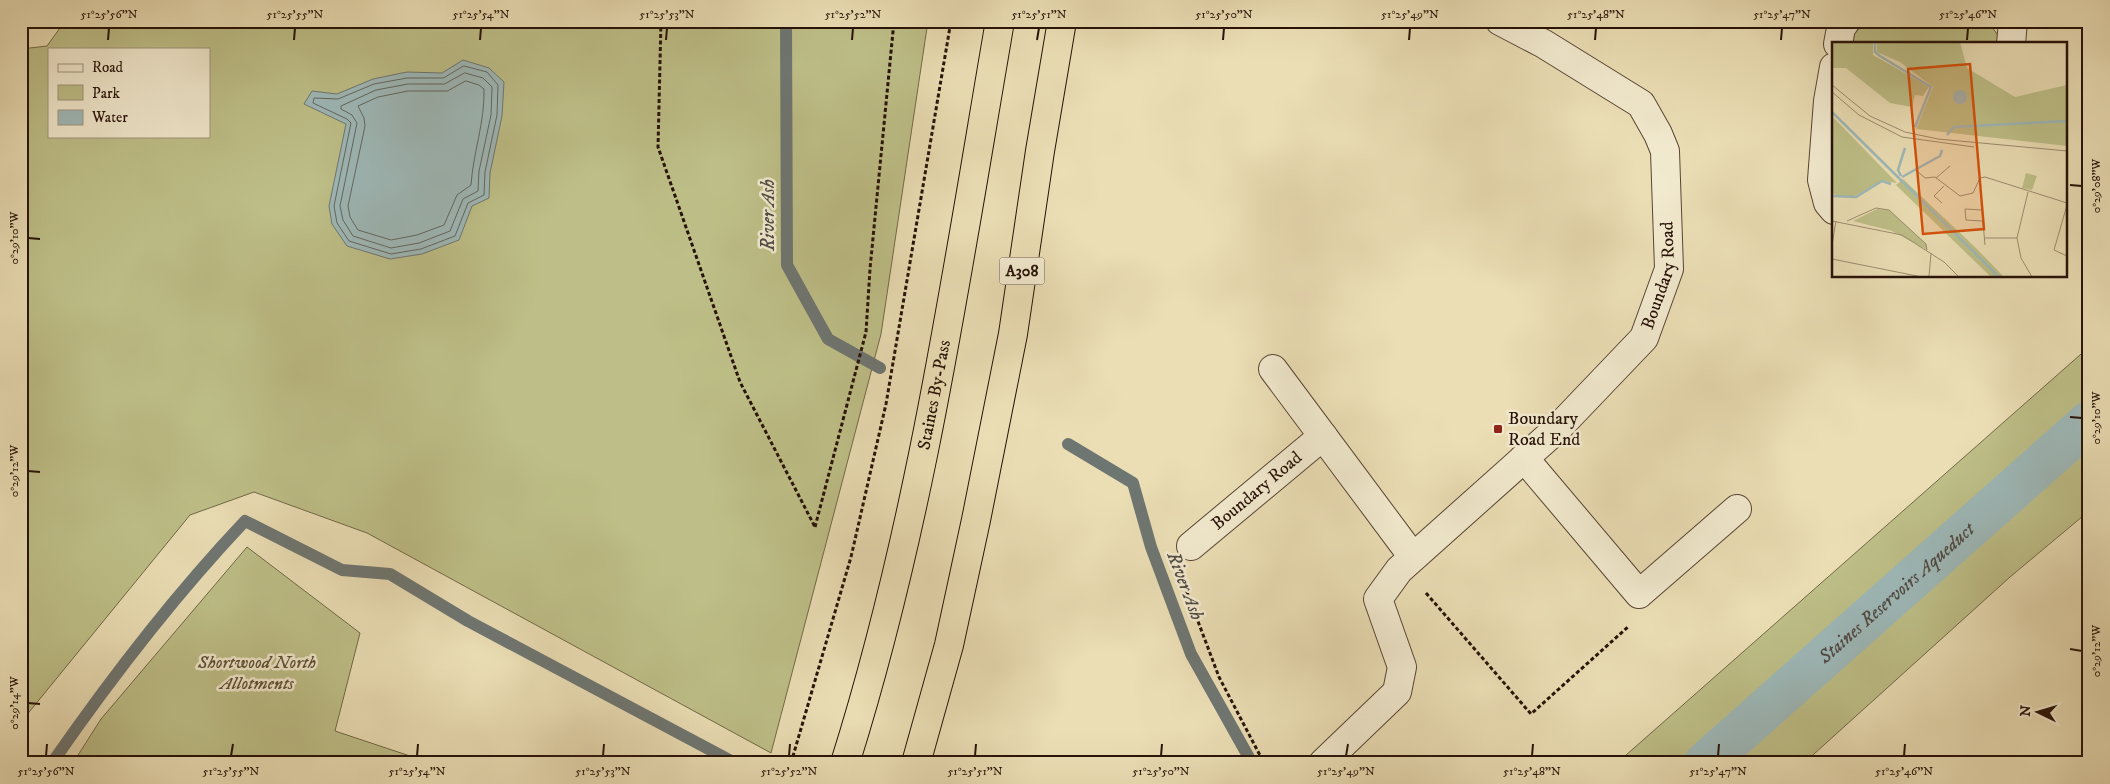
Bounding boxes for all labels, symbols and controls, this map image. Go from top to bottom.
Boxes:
text: 51°25'56"N [80,7,138,22]
text: 51°25'55"N [267,7,324,22]
text: 51°25'54"N [452,7,510,22]
text: 51°25'53"N [639,7,695,22]
text: 51°25'52"N [825,7,882,22]
text: 51°25'51"N [1011,7,1067,22]
text: 51°25'50"N [1195,7,1253,22]
text: 51°25'49"N [1381,7,1439,22]
text: 51°25'48"N [1567,7,1625,22]
text: 51°25'47"N [1753,7,1811,22]
text: 51°25'46"N [1939,7,1997,22]
inset map [1832,42,2068,278]
legend [48,48,210,138]
text: Road [92,58,124,77]
text: Park [92,84,121,103]
text: Water [91,108,128,127]
text: 0°29'08"W [2089,158,2104,213]
water label: River Ash [757,179,780,252]
text: 0°29'10"W [7,210,22,265]
street label: Boundary Road [1637,221,1680,333]
road number: A308 [1000,258,1044,284]
street label: Staines By-Pass [913,338,956,452]
text: 0°29'10"W [2089,390,2104,445]
place label: Boundary Road End [1508,408,1580,451]
marker: Boundary Road End [1492,423,1504,435]
text: 0°29'12"W [7,444,22,497]
street label: Boundary Road [1207,447,1307,535]
water label: Staines Reservoirs Aqueduct [1813,517,1980,669]
water label: River Ash [1161,548,1209,624]
text: 0°29'12"W [2089,624,2104,677]
park label: Shortwood North Allotments [197,652,316,695]
text: 0°29'14"W [7,675,22,730]
north arrow [2012,686,2062,736]
text: N [2017,704,2036,717]
text: 51°25'56"N [17,764,75,779]
text: 51°25'55"N [203,764,260,779]
text: 51°25'54"N [388,764,446,779]
text: 51°25'53"N [575,764,631,779]
text: 51°25'52"N [761,764,818,779]
text: 51°25'51"N [947,764,1003,779]
text: 51°25'50"N [1132,764,1190,779]
text: 51°25'49"N [1317,764,1375,779]
text: 51°25'48"N [1503,764,1561,779]
text: 51°25'47"N [1689,764,1747,779]
text: 51°25'46"N [1875,764,1933,779]

